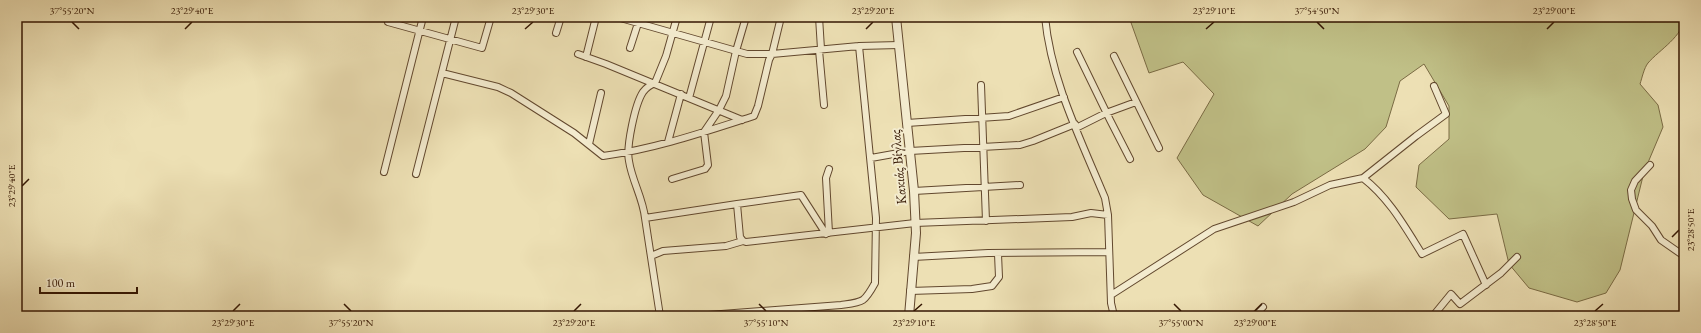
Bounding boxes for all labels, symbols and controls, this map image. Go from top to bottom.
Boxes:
text: 37°55'20"N [50,4,95,17]
text: 23°29'40"E [171,4,214,17]
text: 23°29'30"E [512,4,555,17]
text: 23°29'20"E [852,4,895,17]
text: 23°29'10"E [1193,4,1236,17]
text: 37°54'50"N [1295,4,1340,17]
text: 23°29'00"E [1533,4,1576,17]
street label: Κακιάς Βίγλας [886,129,910,205]
text: 23°29'40"E [5,164,18,207]
text: 23°28'50"E [1684,208,1697,251]
scale bar [40,269,137,295]
text: 100 m [46,275,76,291]
text: 23°29'30"E [212,316,255,329]
text: 37°55'20"N [329,316,374,329]
text: 23°29'20"E [553,316,596,329]
text: 37°55'10"N [744,316,789,329]
text: 23°29'10"E [893,316,936,329]
text: 37°55'00"N [1159,316,1204,329]
text: 23°29'00"E [1234,316,1277,329]
text: 23°28'50"E [1574,316,1617,329]

